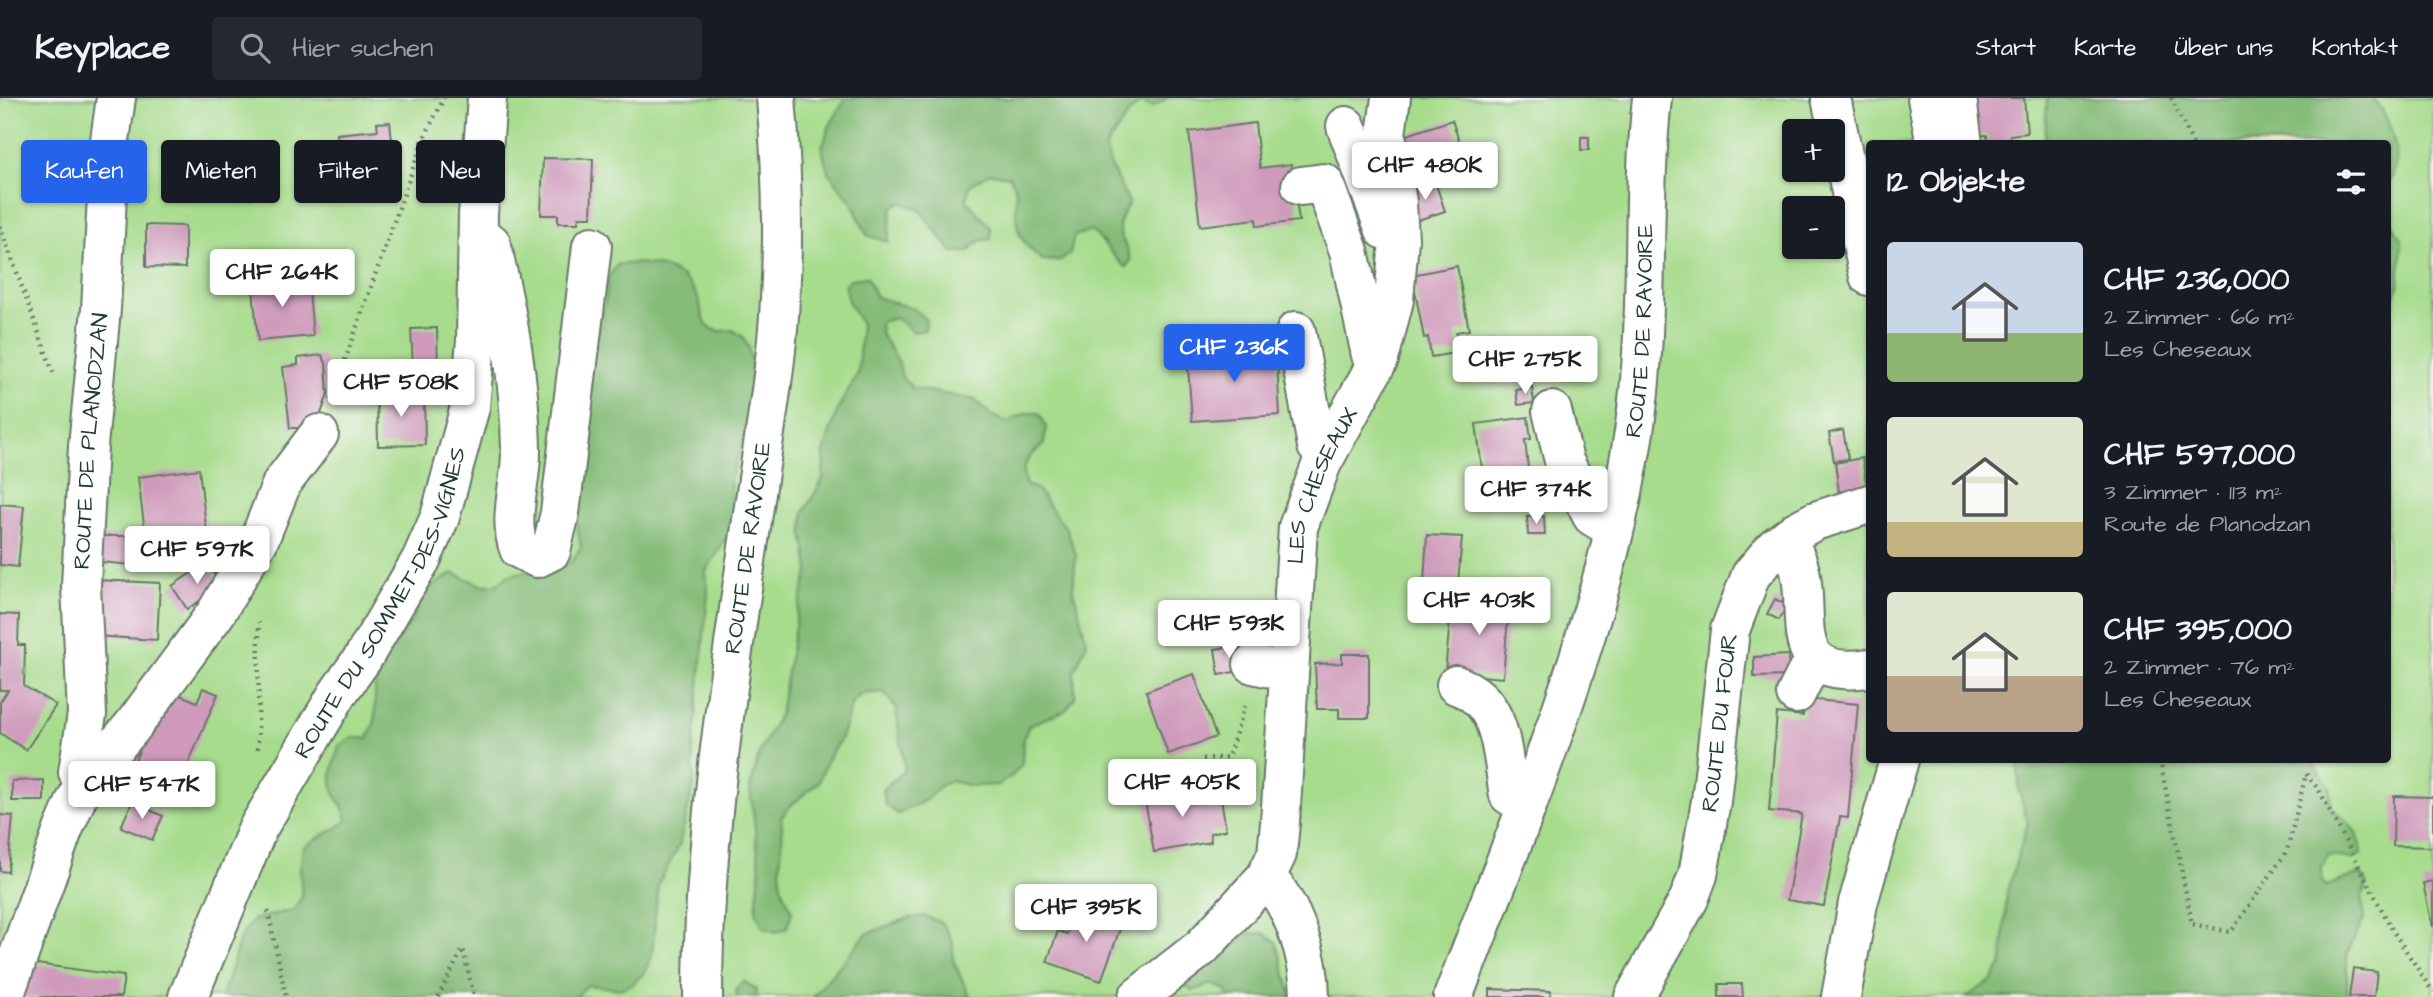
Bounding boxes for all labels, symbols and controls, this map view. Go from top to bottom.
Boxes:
search box [212,17,702,80]
text: Keyplace [35,25,170,71]
icon: search [236,29,274,67]
text: Hier suchen [292,30,433,66]
text: Start [1976,31,2036,65]
text: Karte [2074,31,2137,65]
text: Über uns [2175,31,2274,65]
text: Kontakt [2312,31,2398,65]
map controls [1782,119,1845,259]
button: + [1782,119,1845,182]
chip: Kaufen [21,140,147,203]
chip: Mieten [161,140,280,203]
chip: Filter [294,140,402,203]
chip: Neu [416,140,505,203]
pin: CHF 480K [1353,142,1497,202]
text: CHF 480K [1368,149,1482,181]
text: 12 Objekte [1887,161,2025,203]
icon: filters [2332,163,2370,201]
button: − [1782,196,1845,259]
street label: ROUTE DE RAVOIRE [1617,223,1662,440]
pin: CHF 264K [210,250,354,309]
text: CHF 264K [226,256,338,288]
text: CHF 236,000 [2104,259,2290,301]
icon: home [1943,270,2027,354]
text: 2 Zimmer · 66 m² [2104,301,2295,333]
street label: ROUTE DE PLANODZAN [66,312,117,570]
pin: CHF 236K [1162,324,1306,384]
text: CHF 236K [1180,331,1288,363]
text: Les Cheseaux [2104,333,2251,365]
pin: CHF 275K [1453,336,1597,396]
text: CHF 275K [1469,343,1581,375]
pin: CHF 508K [329,360,473,419]
text: CHF 508K [344,366,458,398]
street label: LES CHESEAUX [1280,401,1366,565]
text: CHF 597,000 [2104,434,2295,476]
street label: ROUTE DE RAVOIRE [717,439,779,656]
street label: ROUTE DU SOMMET-DES-VIGNES [287,443,474,764]
icon: home [1943,445,2027,529]
pin: CHF 374K [1464,466,1608,526]
text: CHF 374K [1481,473,1591,505]
text: 3 Zimmer · 113 m² [2104,476,2282,508]
text: Route de Planodzan [2104,508,2310,540]
pin: CHF 597K [125,526,269,586]
text: CHF 597K [141,533,253,565]
pin: CHF 403K [1407,578,1551,637]
text: CHF 403K [1423,584,1535,616]
pin: CHF 593K [1157,601,1301,660]
text: CHF 593K [1174,607,1284,639]
text: CHF 395,000 [2104,609,2292,651]
icon: home [1943,620,2027,704]
street label: ROUTE DU FOUR [1693,632,1746,815]
text: 2 Zimmer · 76 m² [2104,651,2295,683]
text: Les Cheseaux [2104,683,2251,715]
pin: CHF 405K [1110,760,1254,819]
pin: CHF 547K [70,762,214,821]
text: CHF 405K [1124,766,1240,798]
text: CHF 547K [84,768,200,800]
pin: CHF 395K [1014,884,1158,944]
text: CHF 395K [1031,891,1141,923]

